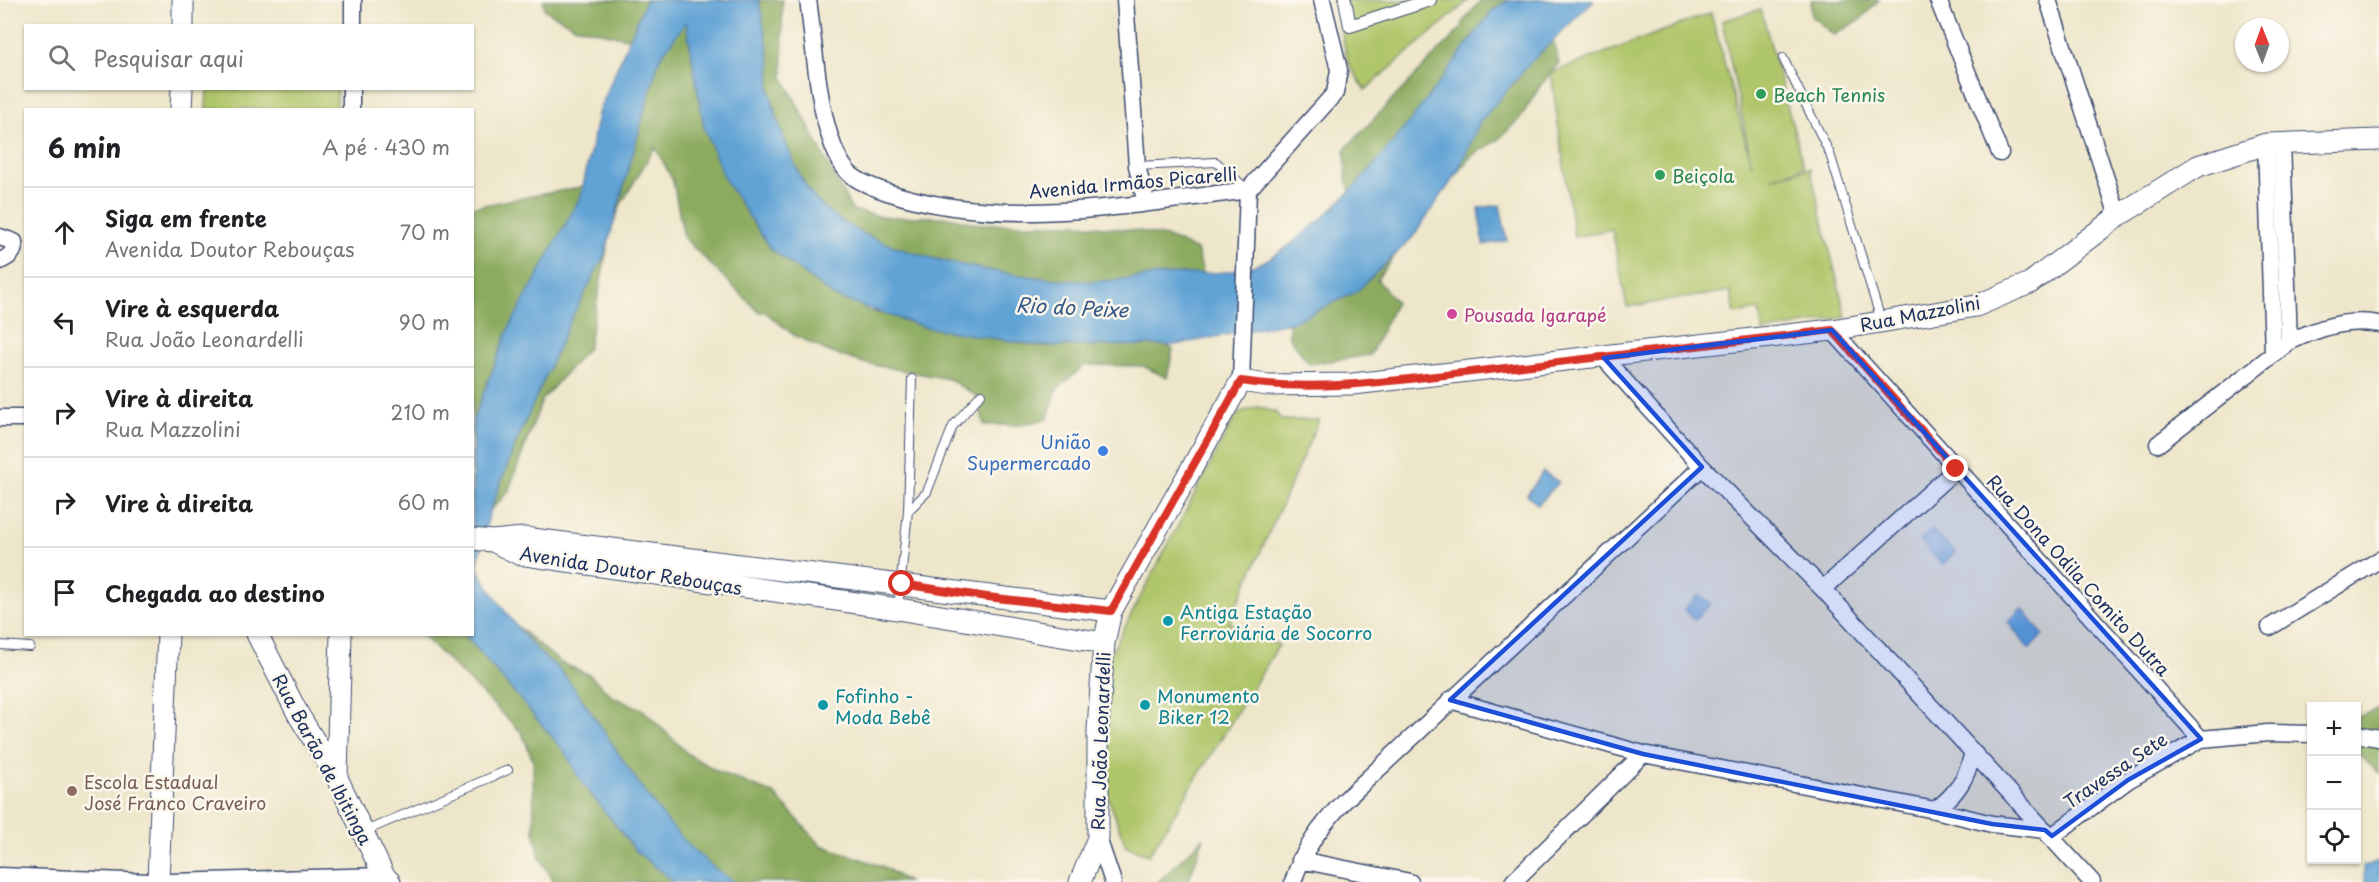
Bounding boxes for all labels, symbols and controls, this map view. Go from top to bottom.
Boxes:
north arrow [2235,18,2289,72]
search box [24,24,474,90]
icon: search [45,41,78,74]
text: Pesquisar aqui [93,41,244,74]
place label: Beach Tennis [1773,81,1885,108]
marker: Beach Tennis [1754,87,1768,101]
text: 6 min [48,128,121,167]
text: A pé · 430 m [322,132,450,162]
street label: Avenida Irmãos Picarelli [1028,159,1238,205]
place label: Beiçola [1672,162,1735,189]
marker: Beiçola [1653,168,1667,182]
text: Siga em frente [105,201,267,234]
icon: ahead [48,216,81,249]
text: 70 m [400,217,450,247]
text: Avenida Doutor Rebouças [105,234,355,264]
street label: Rua Mazzolini [1857,288,1983,338]
water label: Rio do Peixe [1015,289,1130,325]
text: Vire à esquerda [105,291,279,324]
place label: Pousada Igarapé [1464,301,1607,328]
icon: left [48,306,81,339]
text: 90 m [399,307,450,337]
marker: Pousada Igarapé [1445,307,1459,321]
text: Rua João Leonardelli [105,324,304,354]
text: Vire à direita [105,381,253,414]
icon: right [48,396,81,429]
text: 210 m [391,397,450,427]
text: Rua Mazzolini [105,414,241,444]
place label: União Supermercado [967,428,1091,476]
marker: União Supermercado [1096,444,1110,458]
route end [1942,455,1968,481]
street label: Rua Dona Odila Comito Dutra [1981,468,2177,682]
icon: right [48,486,81,519]
text: Vire à direita [105,486,253,519]
text: 60 m [398,487,450,517]
street label: Avenida Doutor Rebouças [518,539,744,601]
route start [888,570,914,596]
icon: arrive [48,576,81,609]
text: Chegada ao destino [105,576,325,609]
place label: Antiga Estação Ferroviária de Socorro [1180,598,1372,646]
marker: Antiga Estação Ferroviária de Socorro [1161,614,1175,628]
street label: Rua João Leonardelli [1083,651,1117,831]
street label: Rua Barão de Ibitinga [266,669,380,850]
place label: Fofinho - Moda Bebê [835,682,931,730]
place label: Monumento Biker 12 [1157,682,1260,730]
marker: Fofinho - Moda Bebê [816,698,830,712]
marker: Monumento Biker 12 [1138,698,1152,712]
map controls [2307,702,2361,864]
button: + [2307,702,2361,756]
street label: Travessa Sete [2058,725,2172,815]
button: − [2307,756,2361,810]
place label: Escola Estadual José Franco Craveiro [84,768,266,816]
marker: Escola Estadual José Franco Craveiro [65,784,79,798]
button: locate [2307,810,2361,864]

